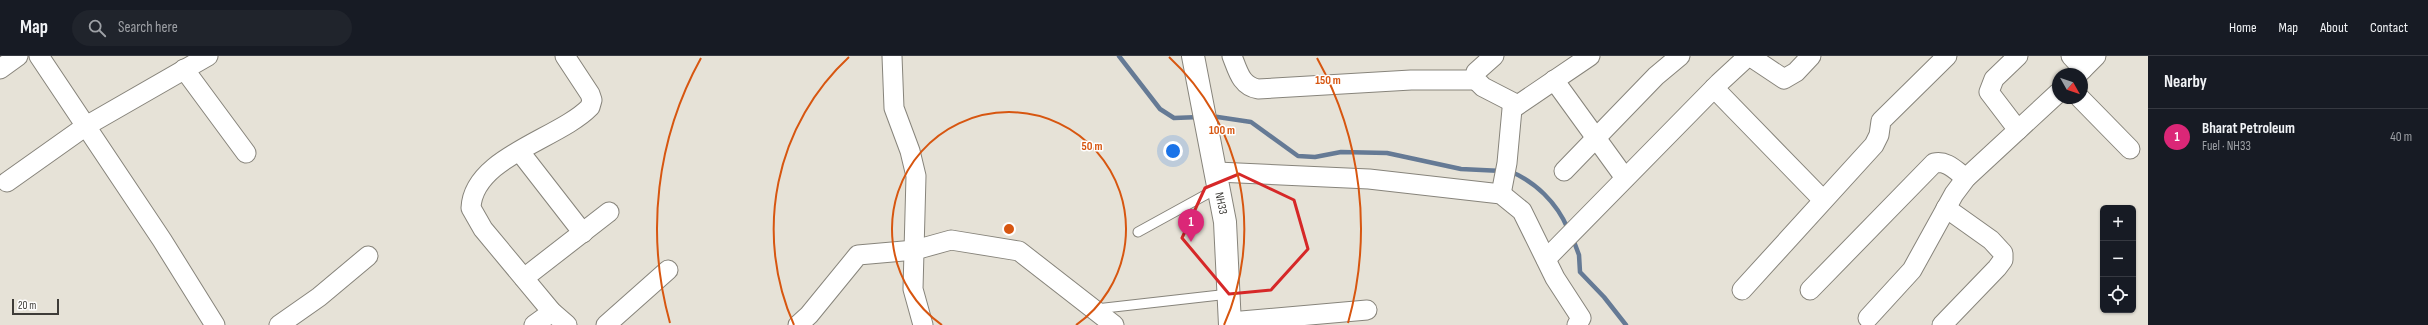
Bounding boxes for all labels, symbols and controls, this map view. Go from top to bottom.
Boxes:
search box [72,10,352,46]
text: Map [20,16,48,39]
icon: search [86,17,108,39]
text: Search here [118,18,178,37]
text: Home [2229,19,2257,36]
text: Map [2279,19,2298,36]
text: About [2320,19,2348,36]
text: Contact [2370,19,2408,36]
north arrow [2052,68,2088,104]
text: Nearby [2164,72,2207,92]
text: 150 m [1315,73,1341,88]
text: Bharat Petroleum [2202,119,2295,138]
text: 100 m [1209,123,1235,138]
text: 1 [2174,129,2180,145]
text: 40 m [2390,129,2412,145]
text: Fuel · NH33 [2202,138,2251,154]
text: 50 m [1082,139,1102,154]
your location [1163,141,1183,161]
street label: NH33 [1211,191,1230,216]
map controls [2100,205,2136,313]
button: + [2100,205,2136,241]
pin: 1 [1178,209,1204,242]
centre of rings [1002,222,1016,236]
button: − [2100,241,2136,277]
button: locate [2100,277,2136,313]
scale bar [12,297,59,316]
text: 20 m [18,299,36,312]

